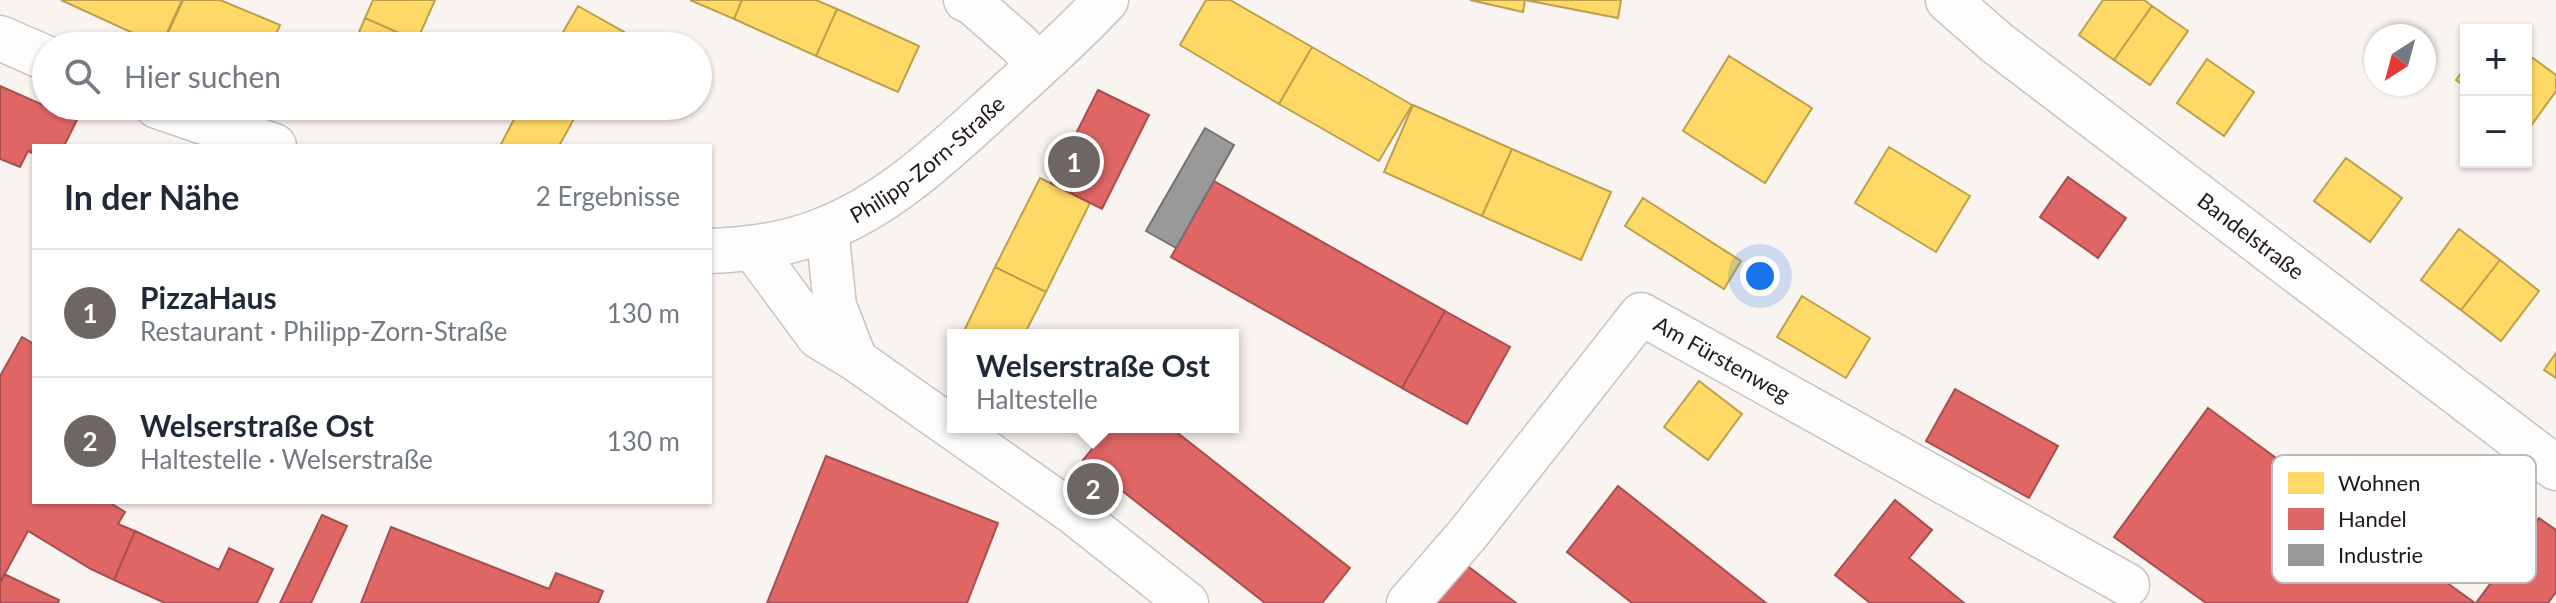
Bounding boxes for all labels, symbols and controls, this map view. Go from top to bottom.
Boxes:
north arrow [2364,24,2436,96]
map controls [2460,24,2532,168]
button: + [2460,24,2532,96]
search box [32,32,712,120]
icon: search [60,54,104,98]
text: Hier suchen [124,58,281,94]
street label: Philipp-Zorn-Straße [845,90,1010,229]
button: − [2460,96,2532,168]
pin: 1 [1048,132,1100,192]
text: In der Nähe [64,176,239,217]
text: 2 Ergebnisse [536,180,680,212]
street label: Bandelstraße [2192,186,2310,285]
your location [1740,256,1780,296]
text: PizzaHaus [140,279,277,315]
text: 1 [82,297,98,329]
text: 130 m [607,297,680,329]
street label: Am Fürstenweg [1649,310,1795,407]
text: Restaurant · Philipp-Zorn-Straße [140,315,508,347]
popup [947,329,1239,433]
text: Welserstraße Ost [976,347,1210,383]
text: Haltestelle [976,383,1098,415]
text: Welserstraße Ost [140,407,374,443]
text: 2 [82,425,98,457]
text: 130 m [607,425,680,457]
text: Haltestelle · Welserstraße [140,443,433,475]
legend [2272,455,2536,583]
pin: 2 [1067,459,1119,519]
text: Wohnen [2338,469,2420,496]
text: Handel [2338,505,2407,532]
text: Industrie [2338,541,2423,568]

